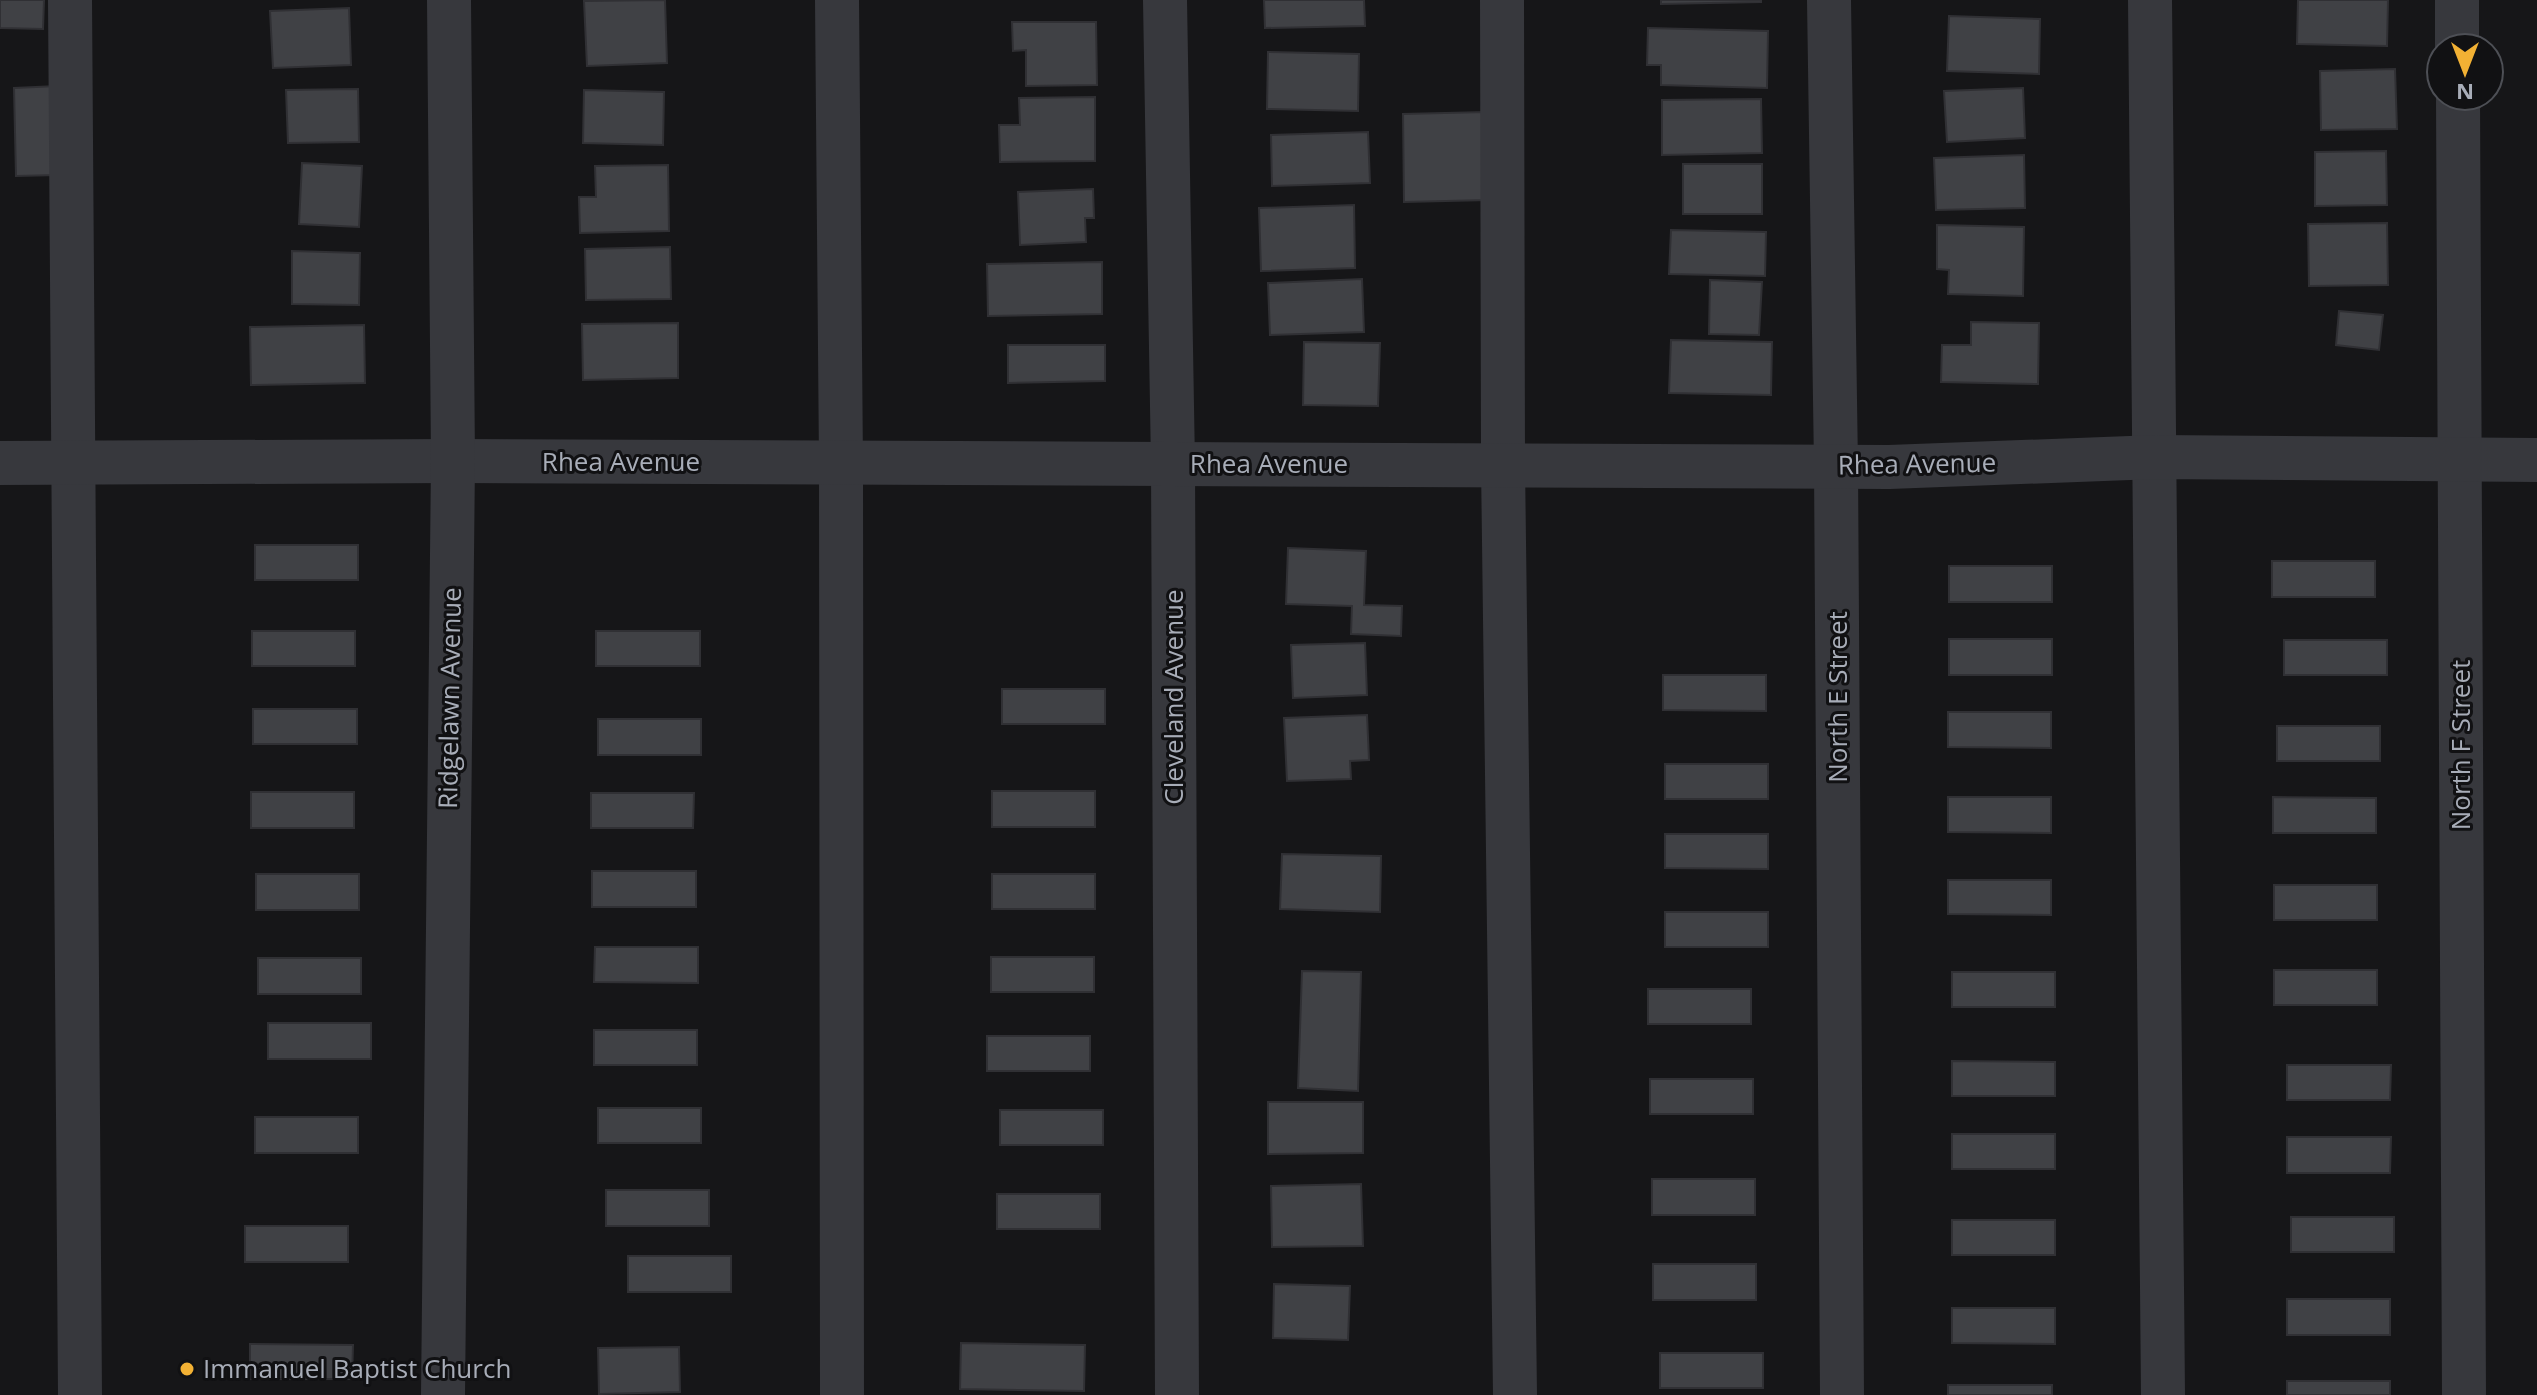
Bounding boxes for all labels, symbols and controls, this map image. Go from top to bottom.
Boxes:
north arrow [2425,32,2505,112]
text: N [2456,78,2474,108]
street label: Rhea Avenue [542,443,700,479]
street label: Rhea Avenue [1838,444,1996,482]
street label: Rhea Avenue [1190,445,1348,481]
street label: Ridgelawn Avenue [429,587,469,809]
street label: Cleveland Avenue [1155,589,1191,805]
street label: North E Street [1819,611,1855,783]
street label: North F Street [2442,660,2478,830]
place label: Immanuel Baptist Church [203,1350,511,1386]
marker: Immanuel Baptist Church [178,1360,196,1378]

